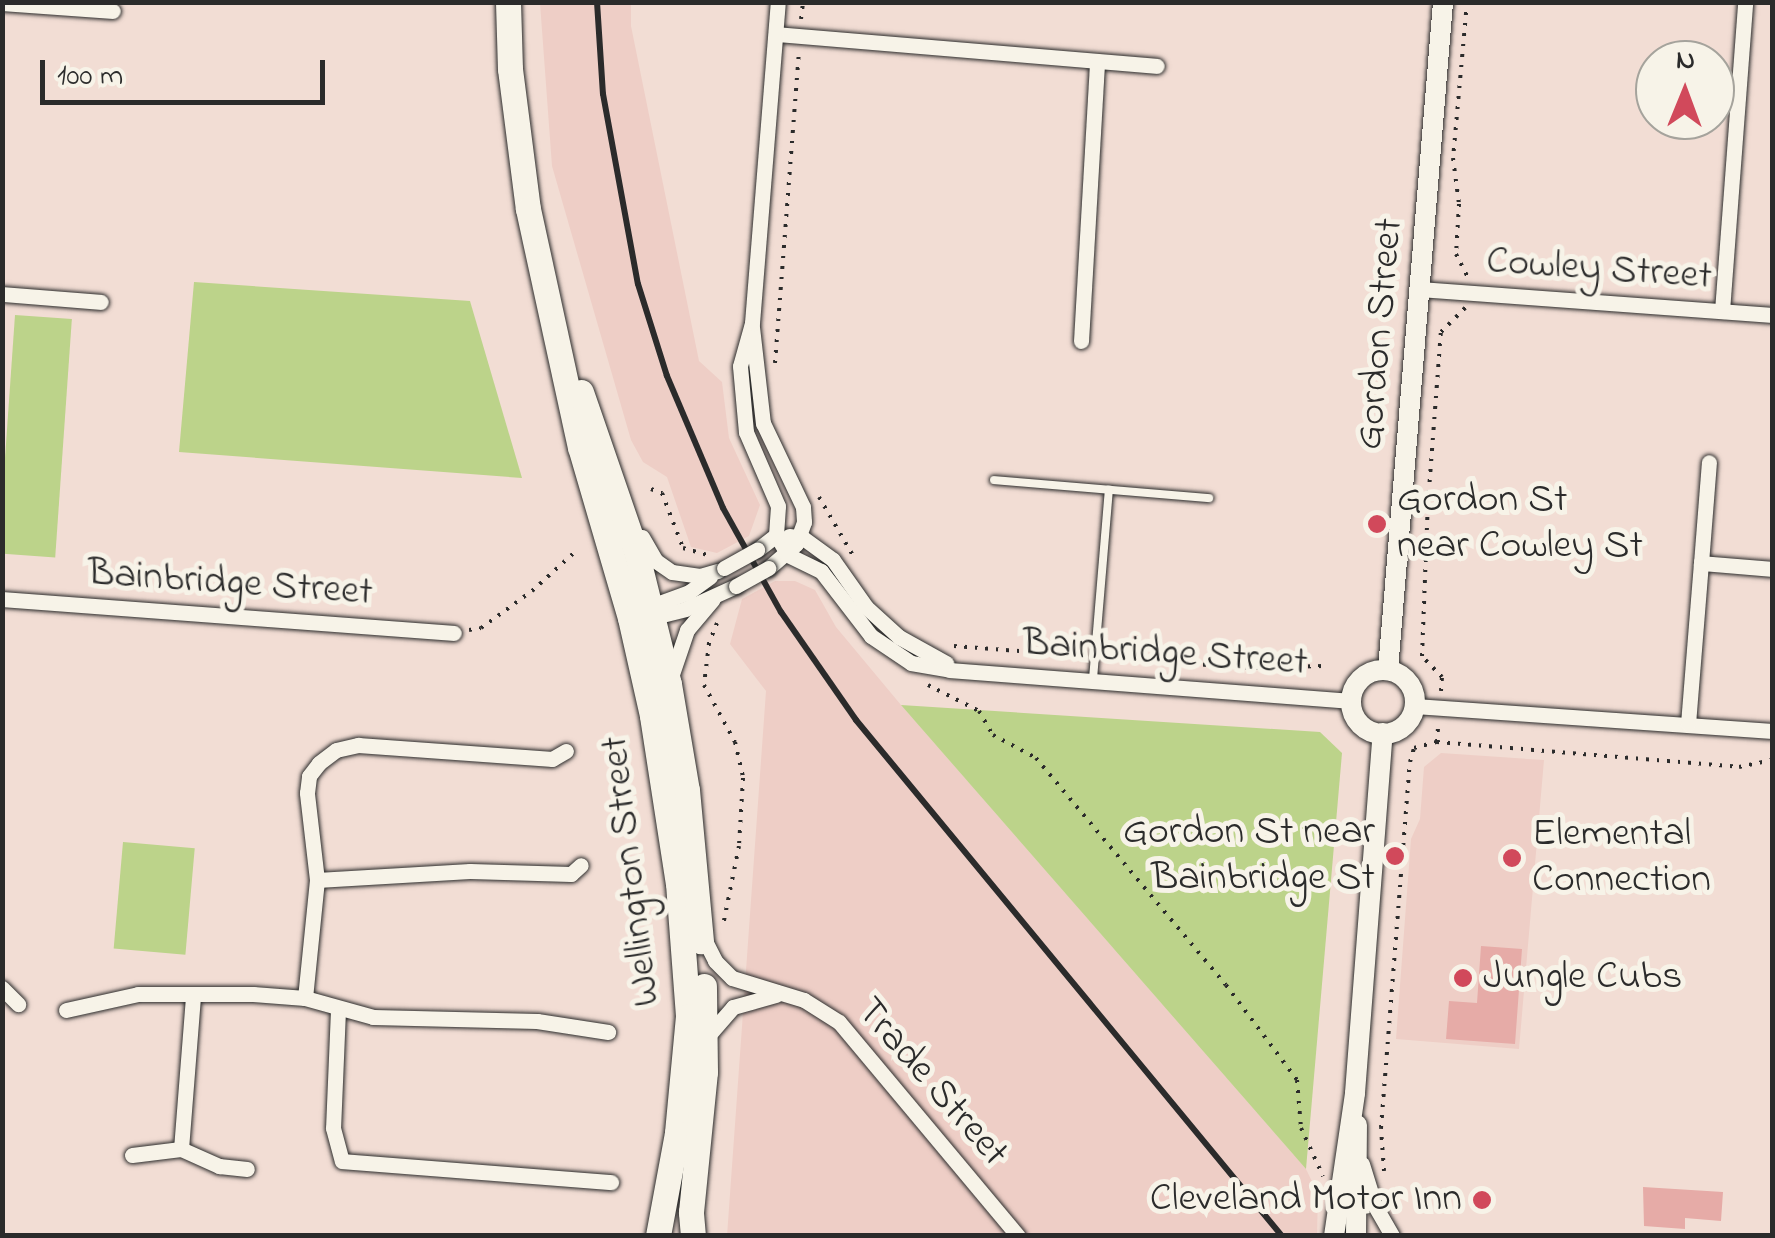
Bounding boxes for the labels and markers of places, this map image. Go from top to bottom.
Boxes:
place label: Gordon St near Cowley St [1397,477,1643,571]
marker: Gordon St near Cowley St [1366,513,1388,535]
place label: Gordon St near Bainbridge St [1123,809,1375,903]
place label: Elemental Connection [1532,811,1711,905]
marker: Gordon St near Bainbridge St [1384,845,1406,867]
marker: Elemental Connection [1501,847,1523,869]
place label: Jungle Cubs [1483,954,1682,1002]
marker: Jungle Cubs [1452,967,1474,989]
place label: Cleveland Motor Inn [1150,1176,1462,1224]
marker: Cleveland Motor Inn [1471,1189,1493,1211]

